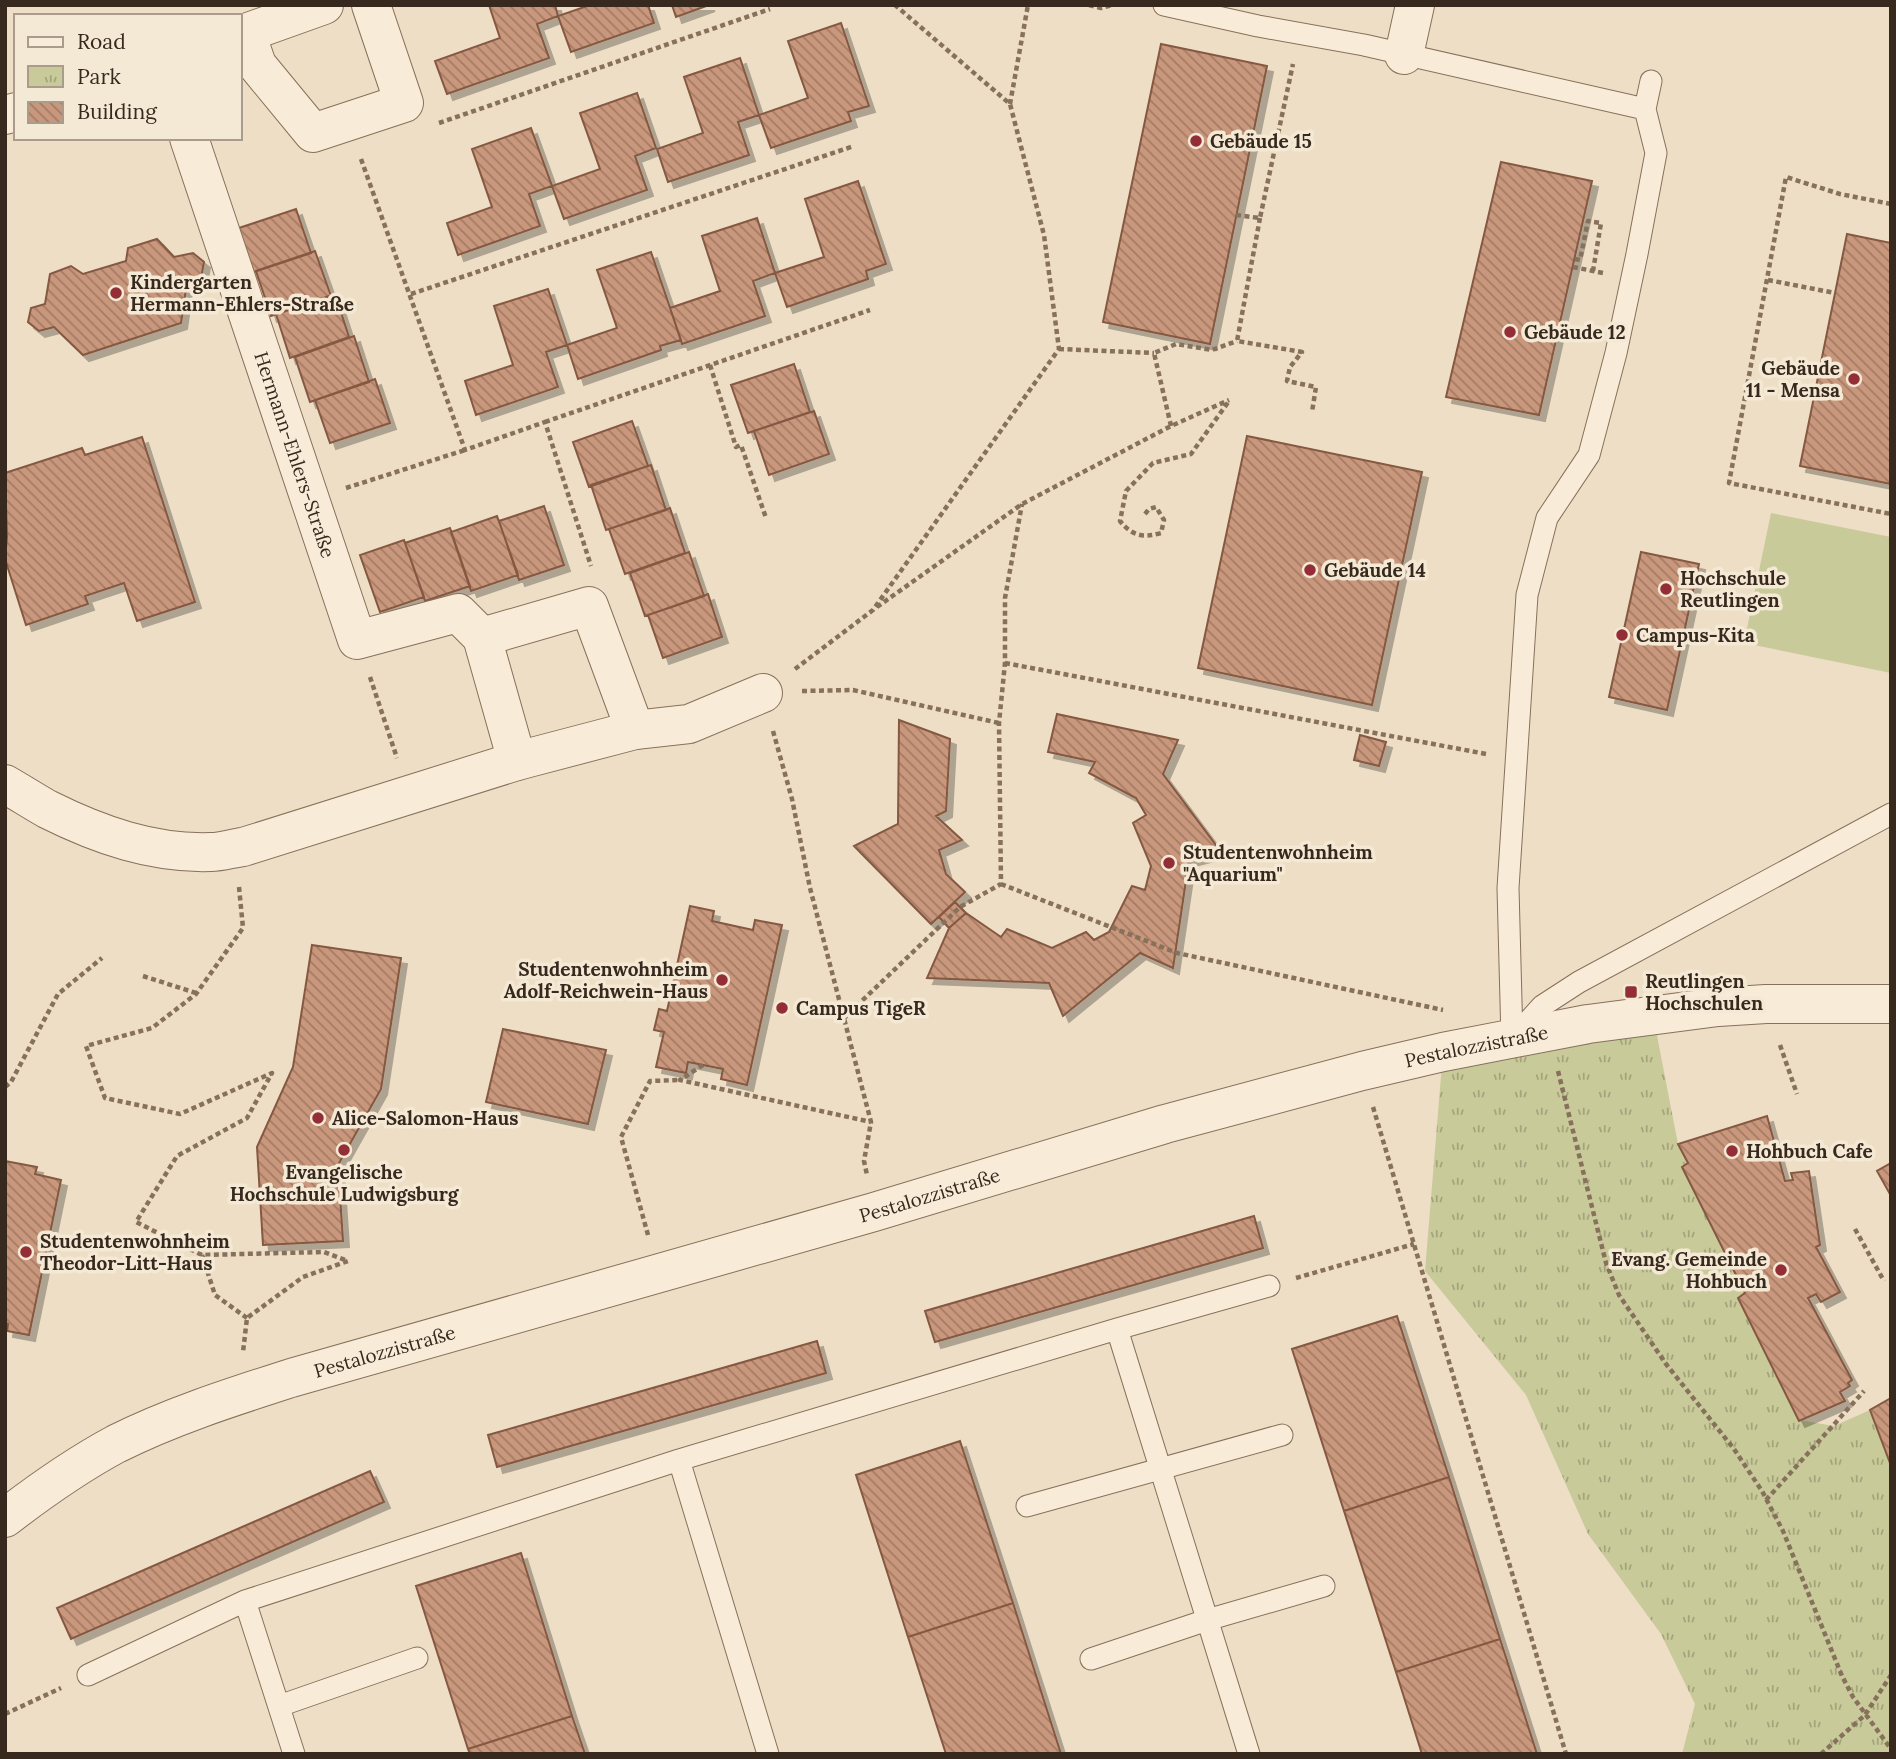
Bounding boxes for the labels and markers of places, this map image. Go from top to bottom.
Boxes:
place label: Gebäude 15 [1210,129,1312,153]
marker: Gebäude 15 [1188,133,1204,149]
place label: Kindergarten Hermann-Ehlers-Straße [130,270,354,316]
marker: Kindergarten Hermann-Ehlers-Straße [108,285,124,301]
place label: Gebäude 12 [1524,320,1626,344]
marker: Gebäude 12 [1502,324,1518,340]
place label: Gebäude 11 - Mensa [1746,356,1840,402]
marker: Gebäude 11 - Mensa [1846,371,1862,387]
place label: Gebäude 14 [1324,558,1426,582]
marker: Gebäude 14 [1302,562,1318,578]
place label: Hochschule Reutlingen [1680,566,1786,612]
marker: Hochschule Reutlingen [1658,581,1674,597]
place label: Campus-Kita [1636,623,1755,647]
marker: Campus-Kita [1614,627,1630,643]
place label: Studentenwohnheim "Aquarium" [1183,840,1373,886]
marker: Studentenwohnheim "Aquarium" [1161,855,1177,871]
place label: Studentenwohnheim Adolf-Reichwein-Haus [504,957,709,1003]
place label: Reutlingen Hochschulen [1645,969,1763,1015]
marker: Studentenwohnheim Adolf-Reichwein-Haus [714,972,730,988]
marker: Reutlingen Hochschulen [1623,984,1639,1000]
place label: Campus TigeR [796,996,926,1020]
marker: Campus TigeR [774,1000,790,1016]
place label: Alice-Salomon-Haus [332,1106,518,1130]
marker: Alice-Salomon-Haus [310,1110,326,1126]
place label: Hohbuch Cafe [1746,1139,1873,1163]
marker: Evangelische Hochschule Ludwigsburg [336,1142,352,1158]
marker: Hohbuch Cafe [1724,1143,1740,1159]
place label: Evangelische Hochschule Ludwigsburg [230,1160,460,1206]
place label: Studentenwohnheim Theodor-Litt-Haus [40,1229,230,1275]
marker: Studentenwohnheim Theodor-Litt-Haus [18,1244,34,1260]
place label: Evang. Gemeinde Hohbuch [1611,1247,1767,1293]
marker: Evang. Gemeinde Hohbuch [1773,1262,1789,1278]

